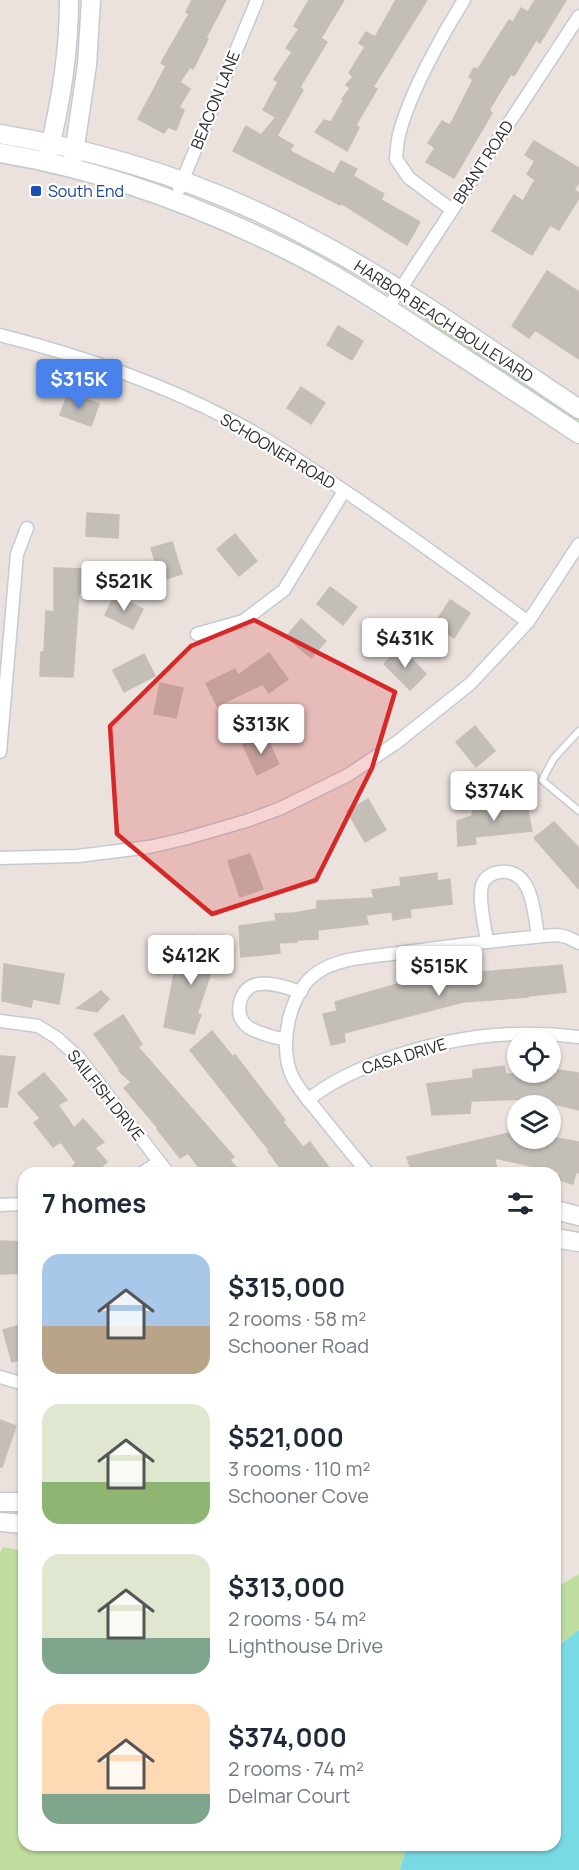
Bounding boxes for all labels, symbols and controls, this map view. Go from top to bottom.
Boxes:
street label: BEACON LANE [185,48,245,152]
street label: BRANT ROAD [448,116,518,208]
place label: South End [48,180,124,202]
marker: South End [29,184,43,198]
street label: HARBOR BEACH BOULEVARD [350,255,538,387]
pin: $315K [37,359,121,410]
text: $315K [50,365,108,392]
street label: SCHOONER ROAD [216,408,340,494]
pin: $521K [82,561,166,612]
text: $521K [95,567,153,594]
pin: $431K [363,618,447,669]
text: $431K [376,624,434,651]
pin: $313K [219,704,303,755]
text: $313K [232,710,290,737]
pin: $374K [452,771,536,822]
text: $374K [464,777,524,804]
pin: $412K [149,935,233,986]
text: $412K [162,941,220,968]
pin: $515K [397,946,481,997]
text: $515K [410,952,468,979]
map controls [507,1029,561,1149]
button: locate [507,1029,561,1083]
street label: CASA DRIVE [359,1033,449,1079]
street label: SAILFISH DRIVE [63,1045,149,1145]
button: layers [507,1095,561,1149]
text: 7 homes [42,1185,146,1221]
icon: filters [504,1187,537,1220]
text: $315,000 [228,1269,345,1305]
icon: home [90,1278,162,1350]
text: 2 rooms · 58 m² [228,1305,366,1332]
text: Schooner Road [228,1332,369,1359]
text: $521,000 [228,1419,344,1455]
icon: home [90,1428,162,1500]
text: 3 rooms · 110 m² [228,1455,370,1482]
text: Schooner Cove [228,1482,369,1509]
text: $313,000 [228,1569,345,1605]
icon: home [90,1578,162,1650]
text: 2 rooms · 54 m² [228,1605,366,1632]
text: Lighthouse Drive [228,1632,383,1659]
text: $374,000 [228,1719,347,1755]
icon: home [90,1728,162,1800]
text: 2 rooms · 74 m² [228,1755,364,1782]
text: Delmar Court [228,1782,350,1809]

